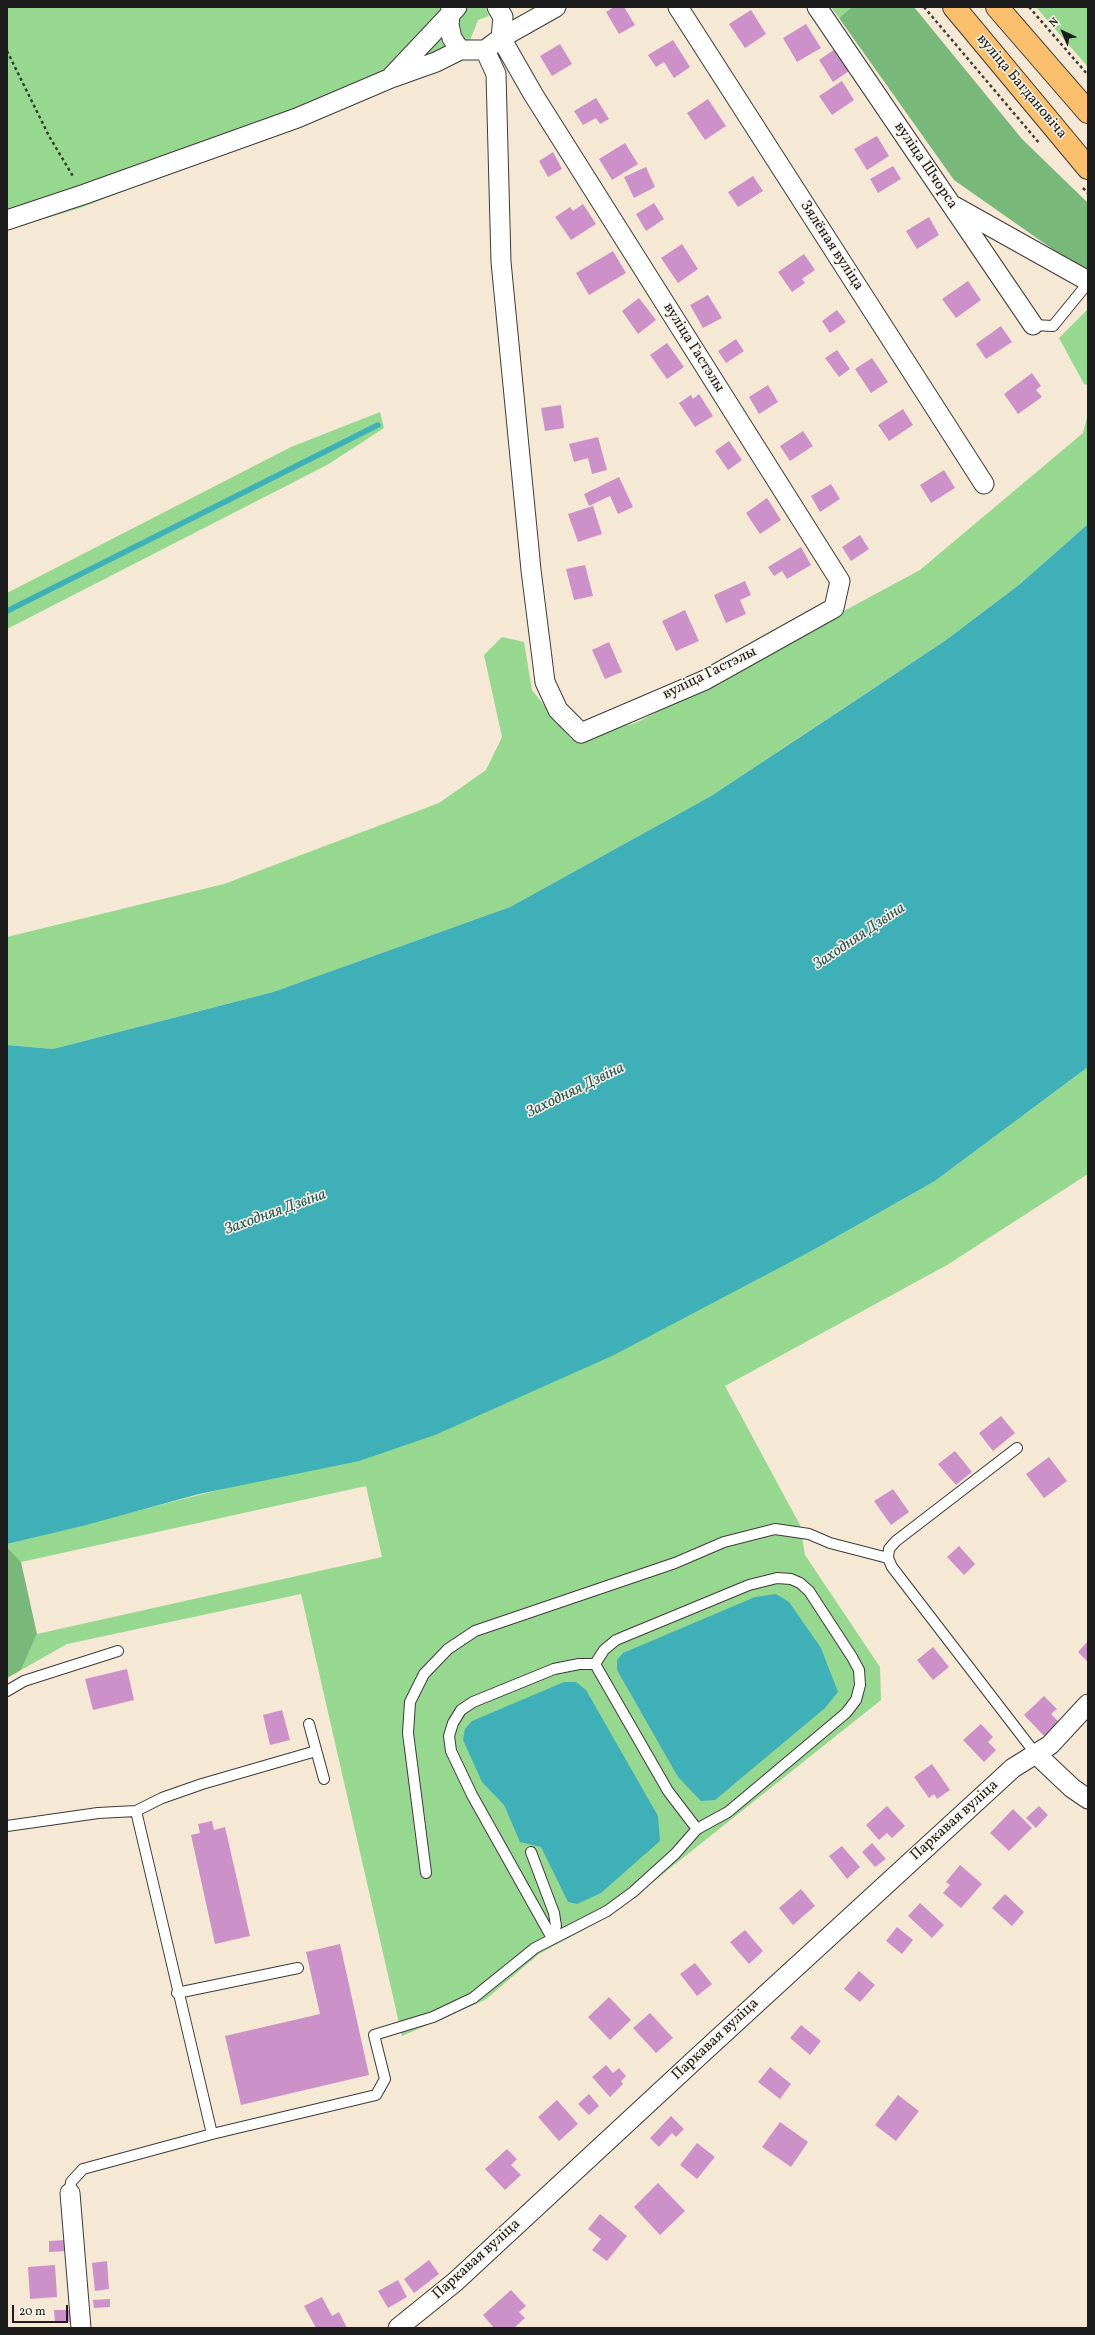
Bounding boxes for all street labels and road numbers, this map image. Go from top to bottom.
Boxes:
street label: вуліца Багдановіча [972,31,1070,143]
street label: вуліца Шчорса [889,119,961,213]
street label: Зялёная вуліца [795,198,867,294]
street label: вуліца Гастэлы [658,300,728,396]
street label: вуліца Гастэлы [660,644,760,704]
street label: Паркавая вуліца [907,1777,1003,1865]
street label: Паркавая вуліца [669,1995,763,2085]
street label: Паркавая вуліца [429,2216,525,2304]

